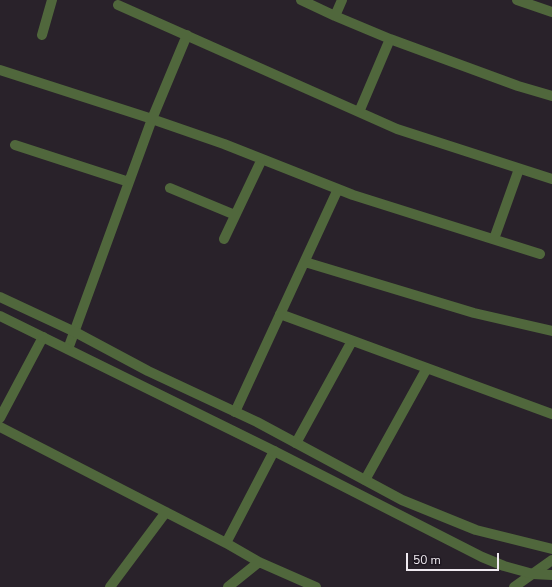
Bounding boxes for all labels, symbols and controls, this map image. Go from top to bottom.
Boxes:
scale bar [408,545,501,571]
text: 50 m [413,552,441,568]

